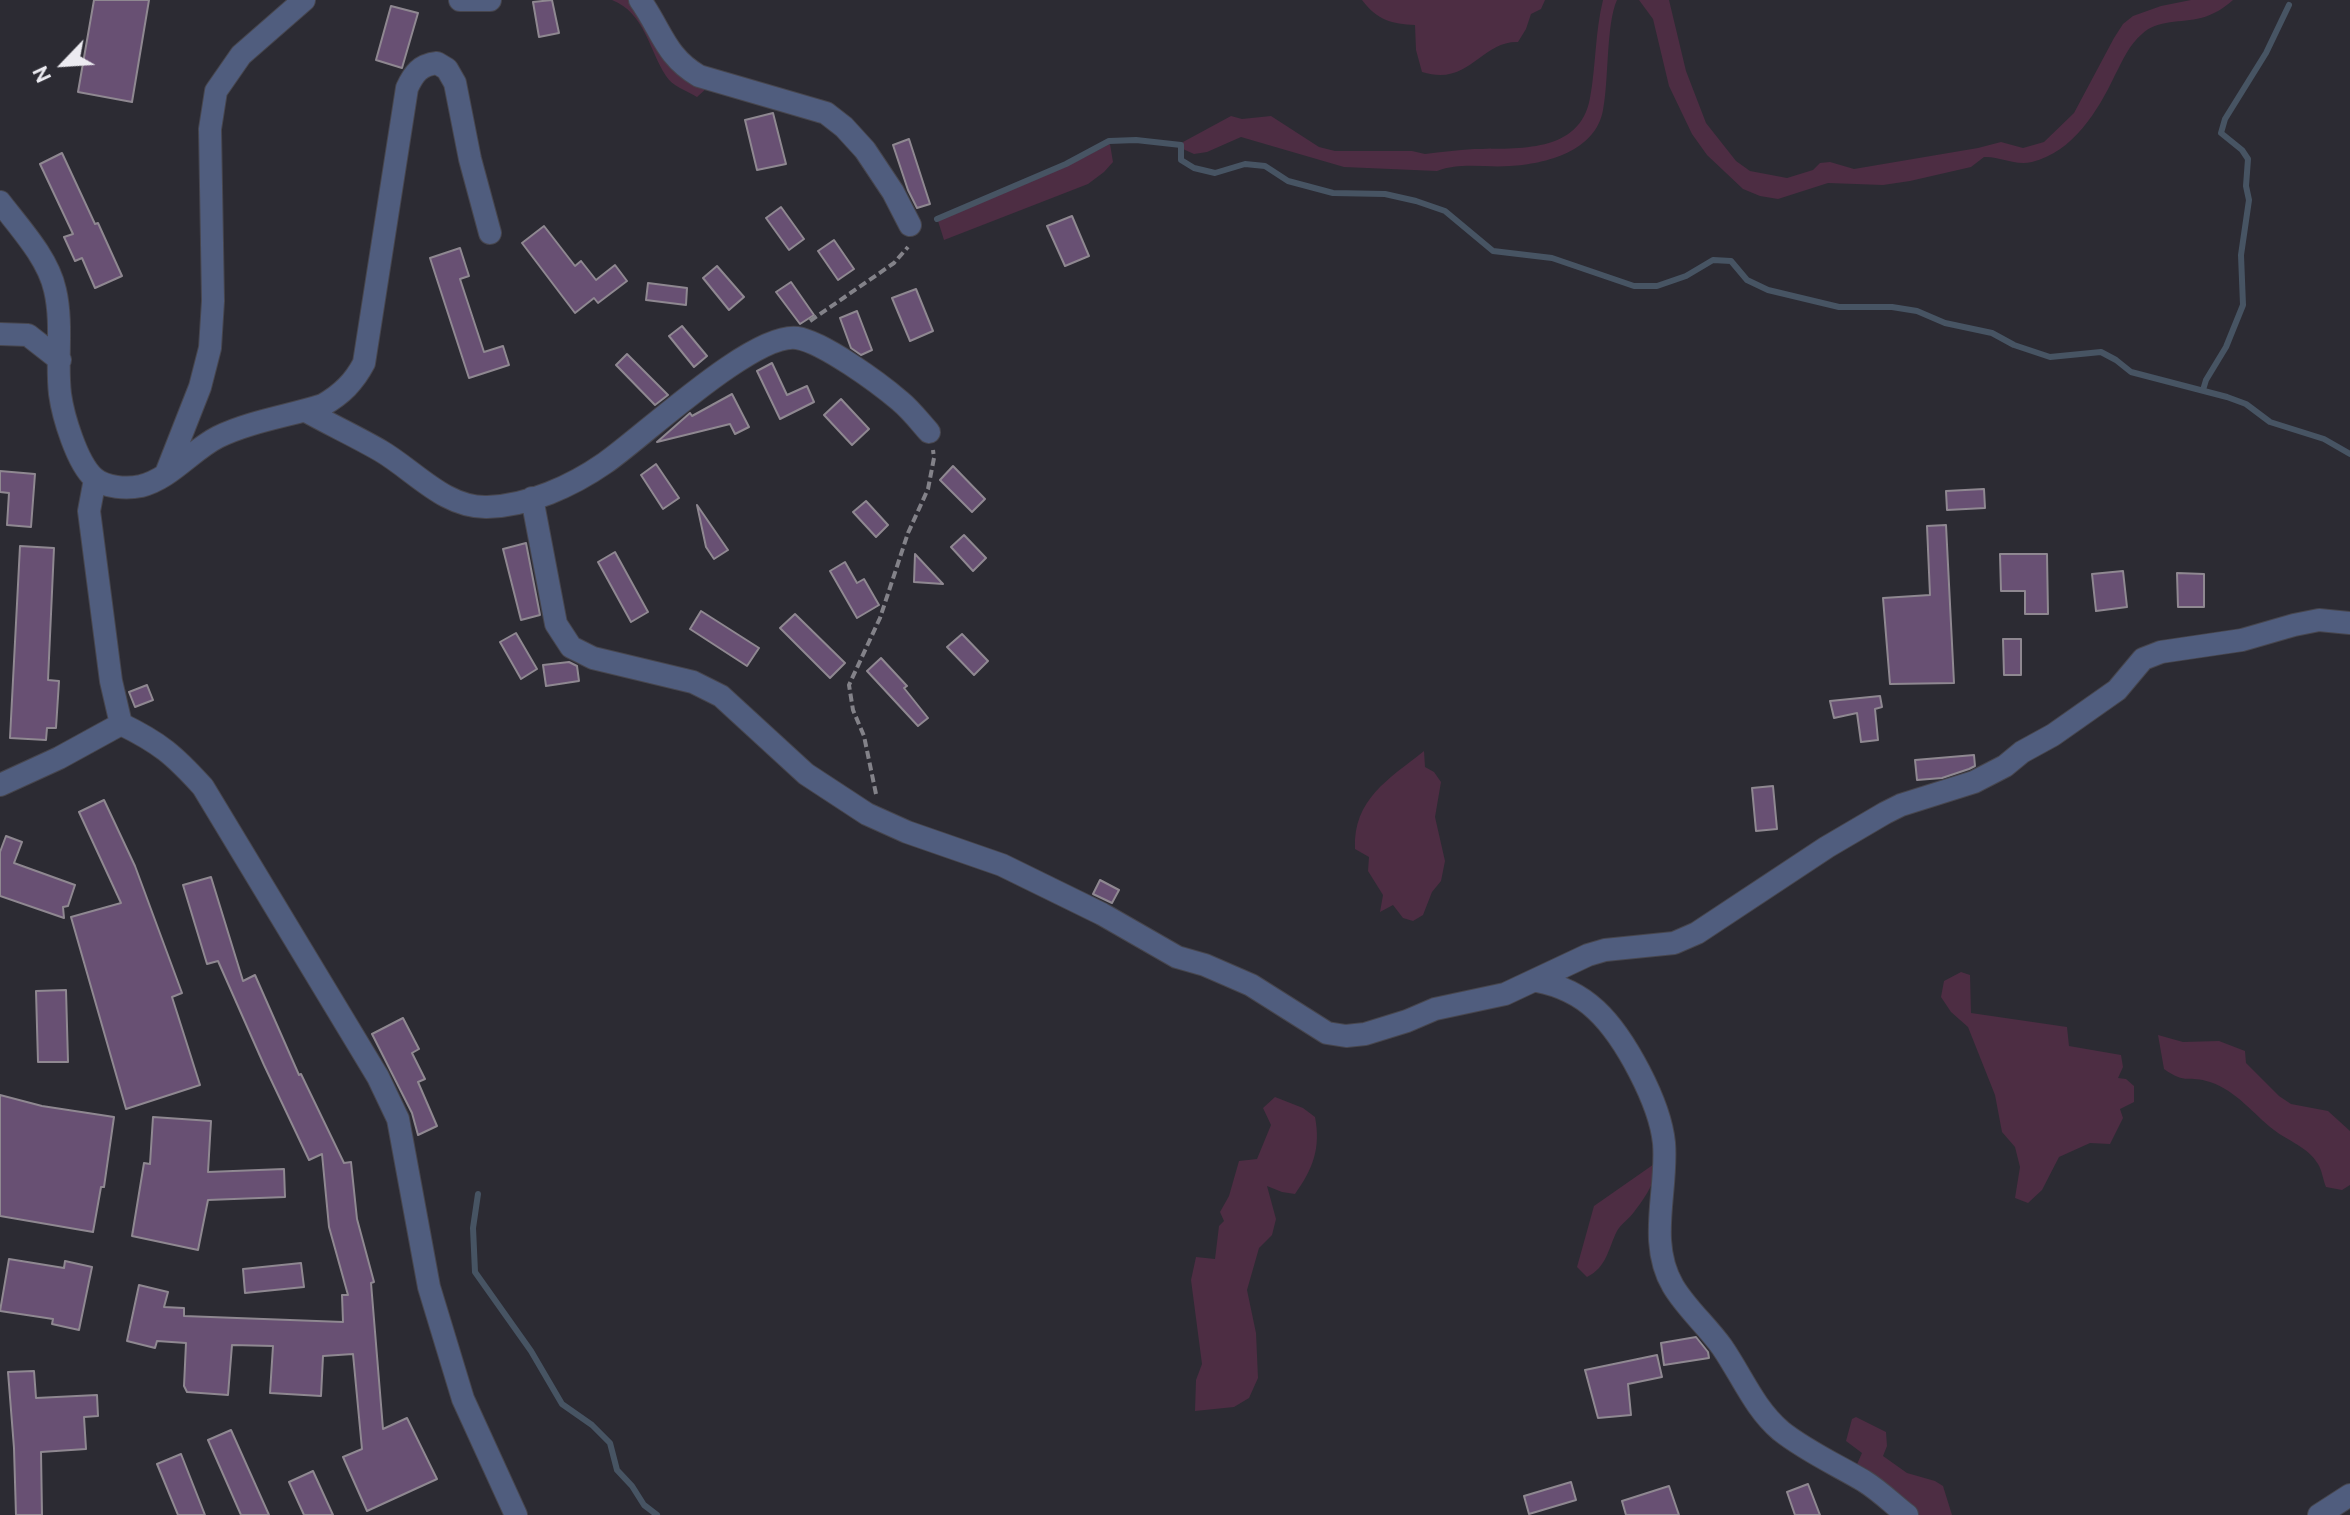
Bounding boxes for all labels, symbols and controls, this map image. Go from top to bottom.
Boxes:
north arrow [24,24,104,104]
text: N [26,62,57,87]

